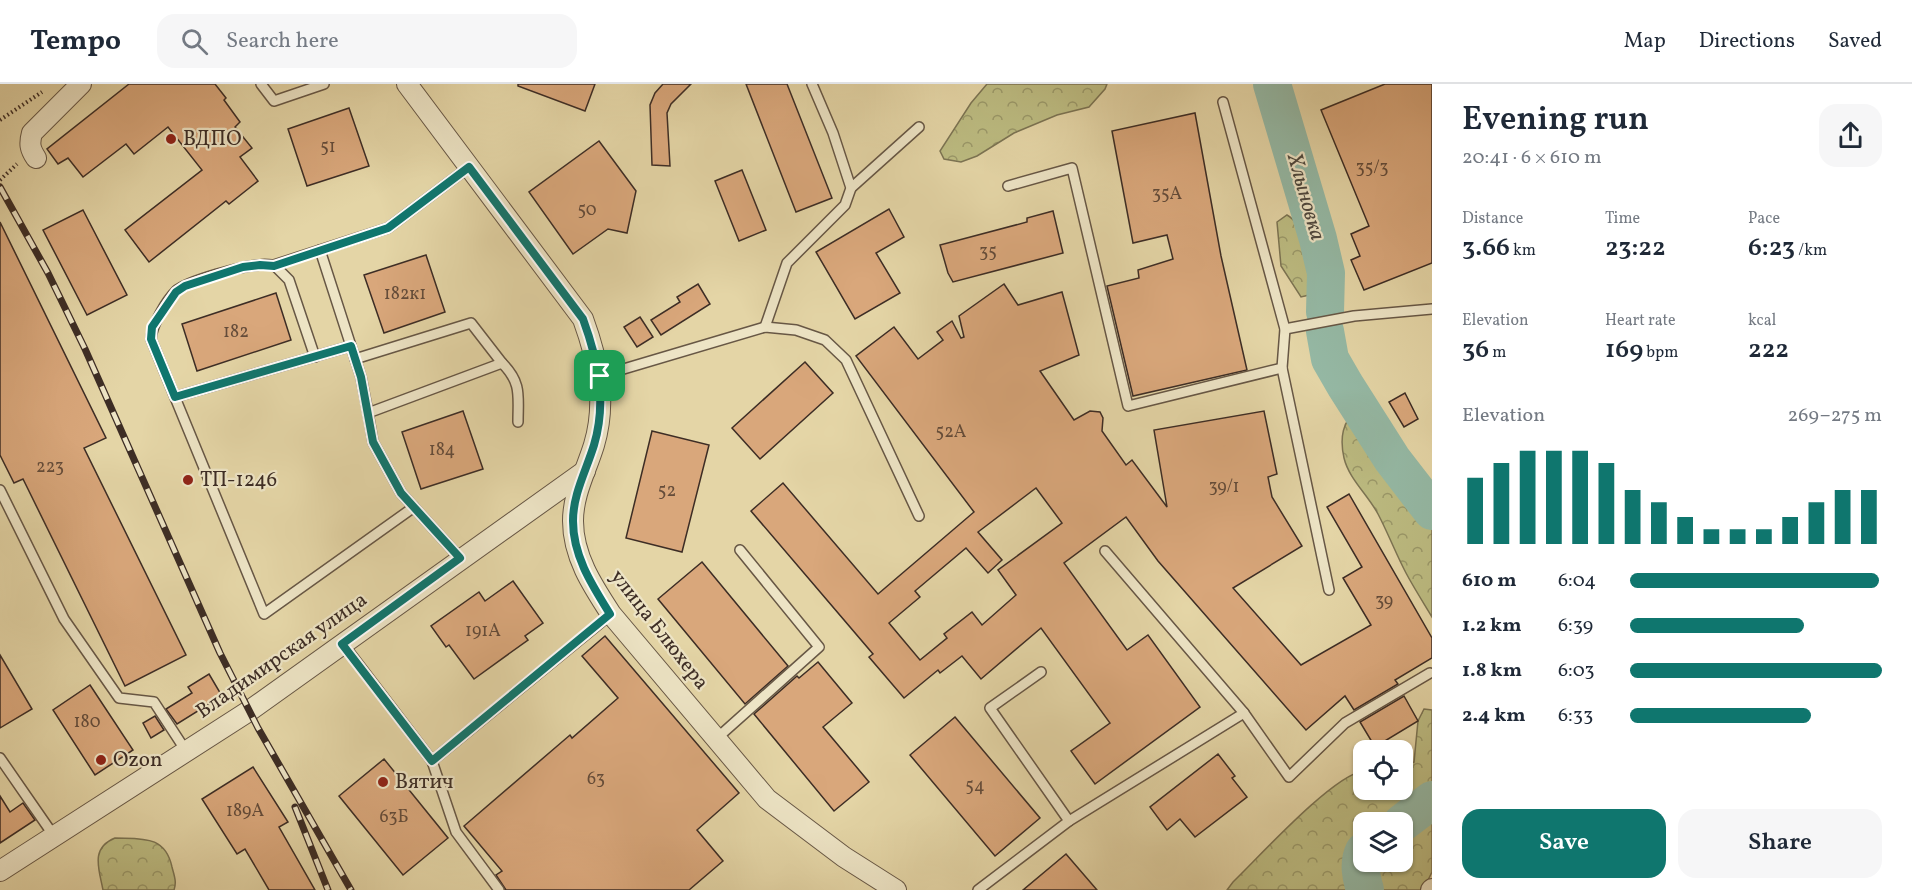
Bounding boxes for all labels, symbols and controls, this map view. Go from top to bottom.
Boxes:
search box [157,14,577,68]
text: Tempo [30,22,121,61]
icon: search [178,25,211,58]
text: Search here [226,26,339,57]
text: Map [1624,27,1666,56]
text: Directions [1699,27,1795,56]
text: Saved [1828,27,1882,56]
text: Evening run [1462,98,1649,144]
button: share [1819,104,1882,167]
place label: ВДПО [183,125,242,154]
marker: ВДПО [164,132,178,146]
house number: 51 [320,135,336,160]
text: 20:41 · 6 × 610 m [1462,144,1602,172]
water label: Хлыновка [1278,149,1332,244]
house number: 35/3 [1355,156,1389,181]
house number: 35А [1152,182,1183,207]
house number: 50 [577,198,597,223]
text: Distance [1462,208,1523,230]
text: Time [1605,208,1640,230]
text: Pace [1748,208,1780,230]
text: 3.66 [1462,230,1510,266]
text: 23:22 [1605,230,1666,266]
text: 6:23 [1748,230,1795,266]
house number: 35 [979,240,997,265]
text: km [1510,240,1536,262]
text: /km [1795,240,1827,262]
house number: 182к1 [384,282,426,307]
text: Elevation [1462,310,1529,332]
text: Heart rate [1605,310,1676,332]
text: kcal [1748,310,1776,332]
house number: 182 [223,320,249,345]
text: 36 [1462,332,1489,368]
text: 169 [1605,332,1643,368]
text: 222 [1748,332,1789,368]
text: m [1489,342,1507,364]
text: bpm [1643,342,1678,364]
pin [574,350,625,401]
icon: arrive [583,359,616,392]
text: Elevation [1462,402,1545,430]
text: 269–275 m [1788,402,1882,430]
house number: 52А [936,420,967,445]
house number: 184 [429,438,455,463]
house number: 223 [36,455,64,480]
place label: ТП-1246 [200,466,277,495]
marker: ТП-1246 [181,473,195,487]
house number: 39/1 [1208,475,1240,500]
house number: 52 [658,479,676,504]
street label: улица Блюхера [603,564,715,696]
text: 610 m [1462,567,1517,595]
text: 6:04 [1558,567,1596,595]
street label: Владимирская улица [191,586,373,726]
house number: 39 [1375,589,1393,614]
text: 1.2 km [1462,612,1522,640]
text: 6:39 [1558,612,1593,640]
house number: 191А [465,619,501,644]
text: 1.8 km [1462,657,1522,685]
text: 6:03 [1558,657,1595,685]
text: 2.4 km [1462,702,1526,730]
text: 6:33 [1558,702,1593,730]
house number: 180 [74,710,101,735]
map controls [1353,740,1413,872]
button: locate [1353,740,1413,800]
place label: Ozon [113,746,163,775]
marker: Ozon [94,753,108,767]
house number: 63 [587,767,605,792]
place label: Вятич [395,768,454,797]
house number: 54 [965,774,985,799]
marker: Вятич [376,775,390,789]
house number: 189А [226,799,264,824]
house number: 63Б [379,805,409,830]
button: Save [1462,809,1666,878]
button: Share [1678,809,1882,878]
button: layers [1353,812,1413,872]

